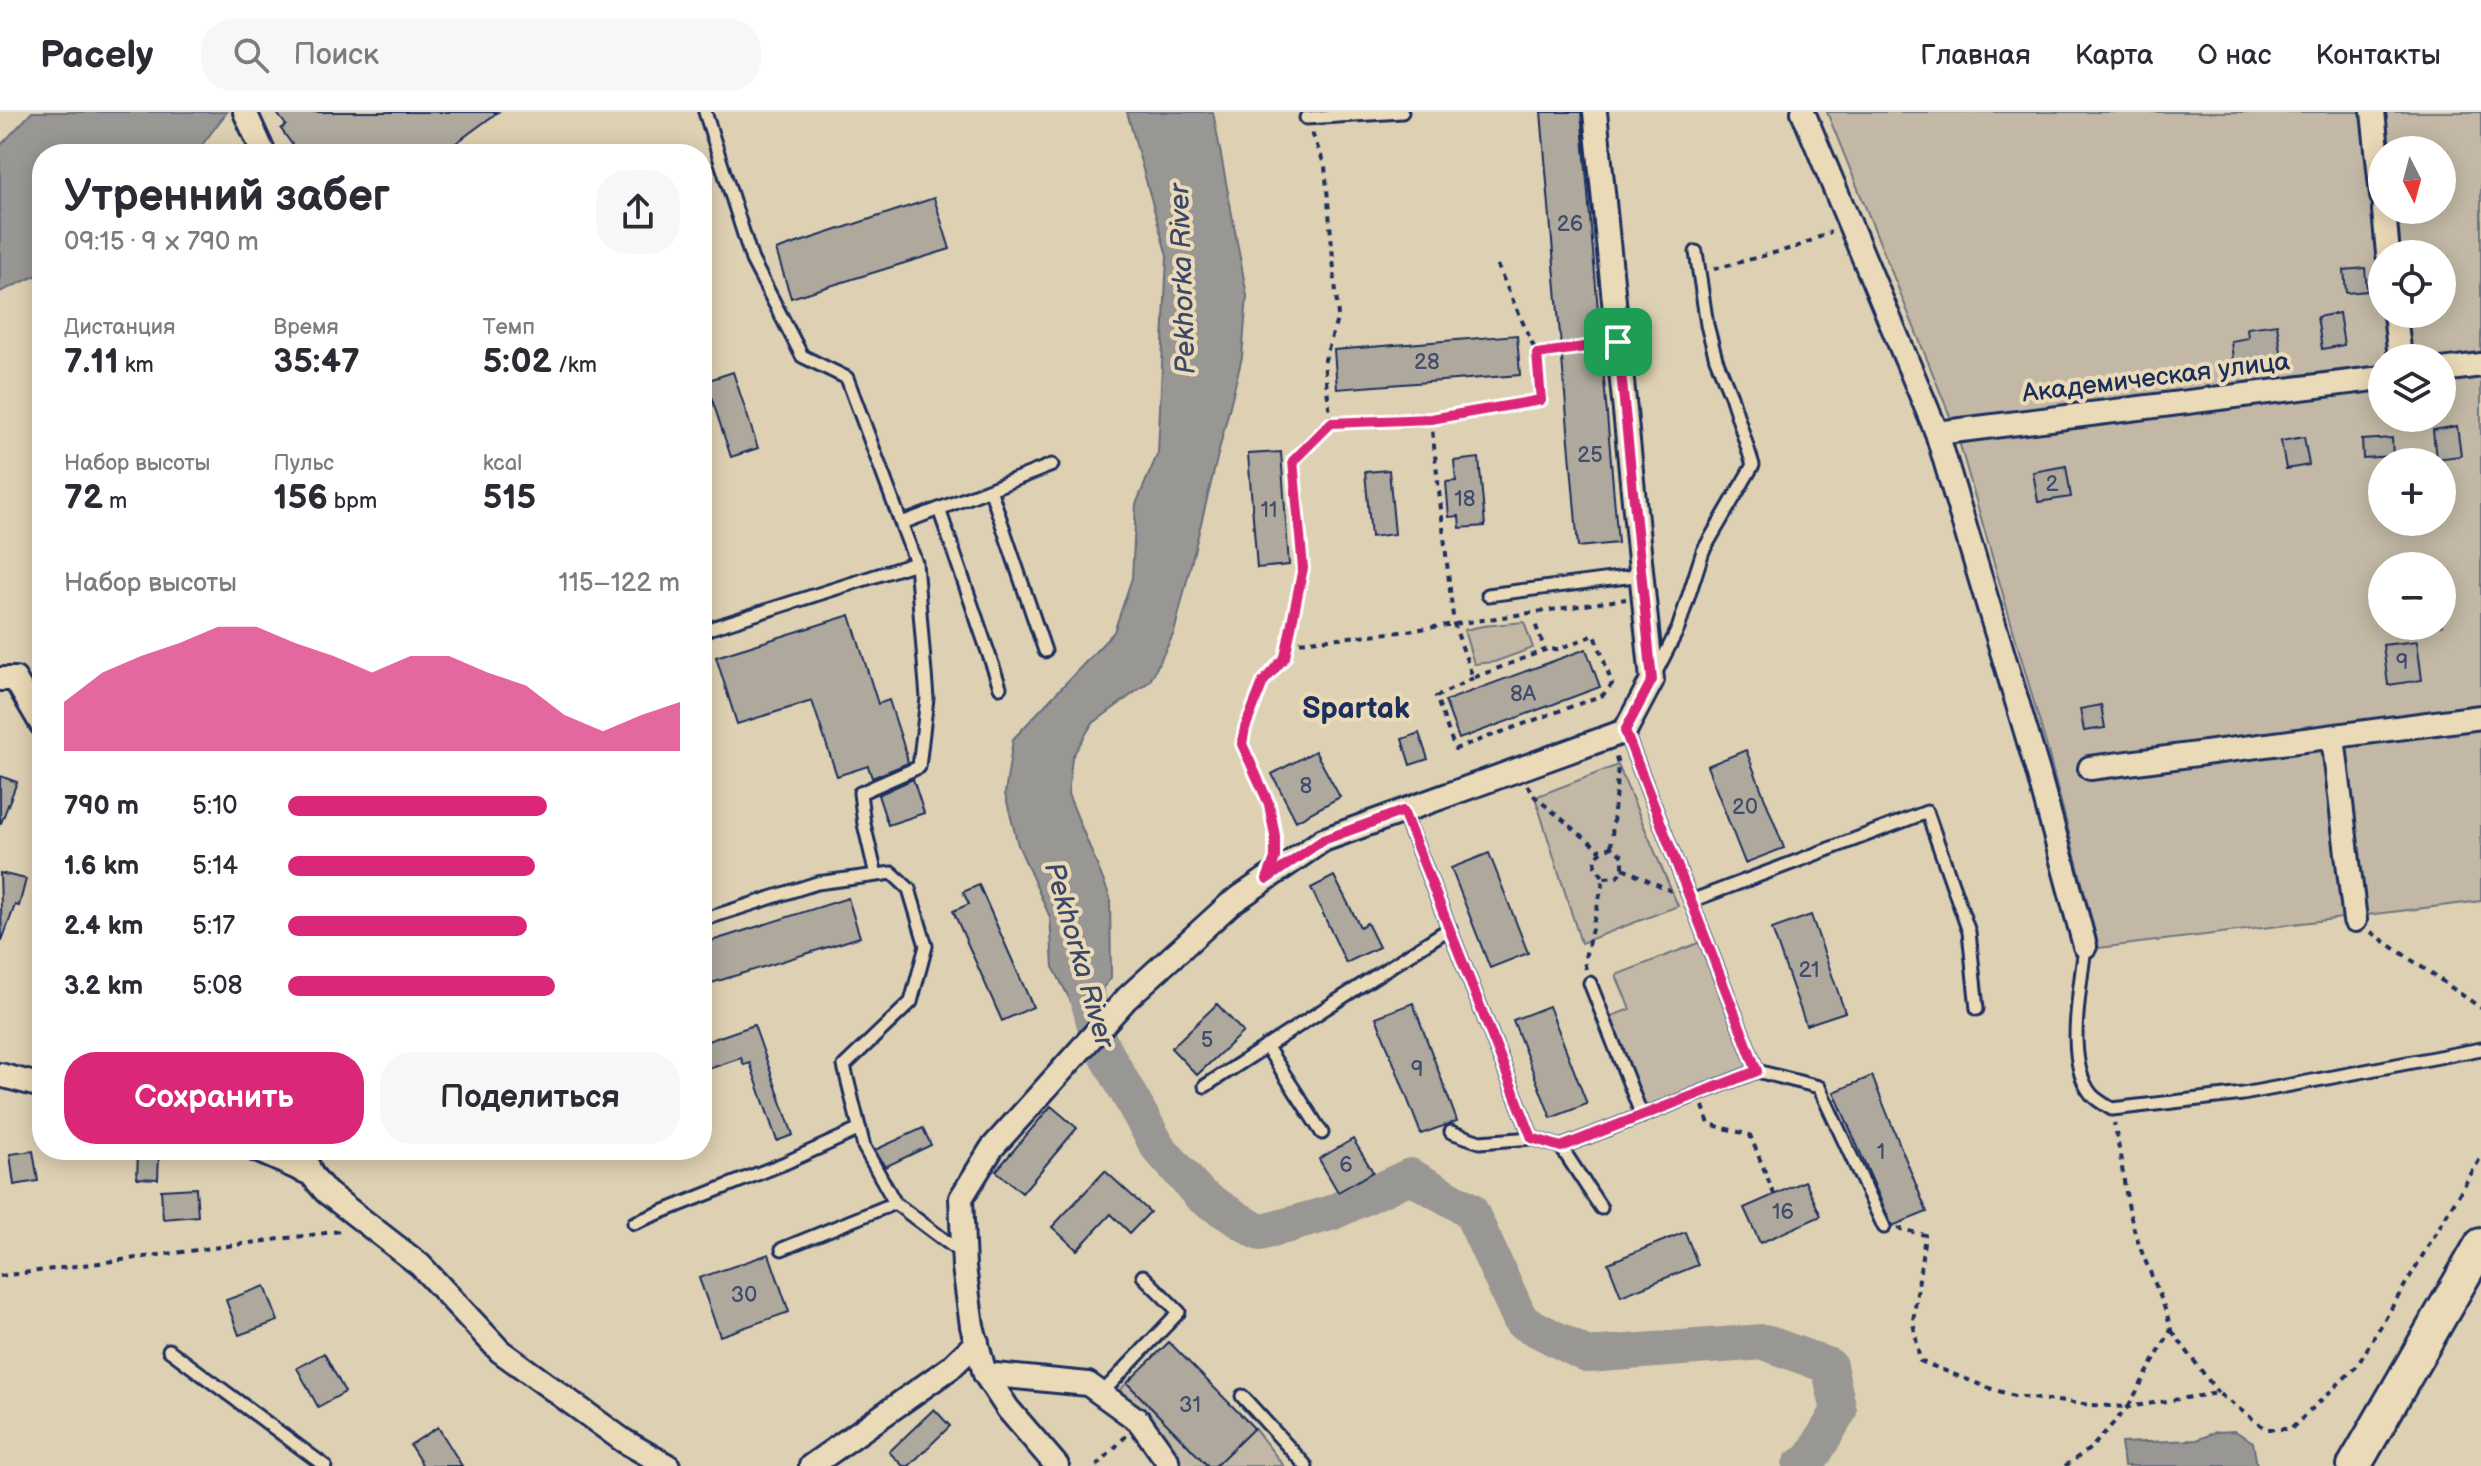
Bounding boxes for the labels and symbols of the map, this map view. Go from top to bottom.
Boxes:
north arrow [2368,136,2456,224]
water label: Pekhorka River [1163,181,1203,375]
house number: 26 [1557,211,1583,238]
pin [1584,308,1652,376]
street label: Академическая улица [2019,346,2292,410]
house number: 28 [1414,349,1440,376]
house number: 25 [1577,442,1603,469]
house number: 2 [2046,471,2059,498]
house number: 18 [1454,486,1476,513]
house number: 11 [1260,497,1278,524]
house number: 9 [2396,649,2408,676]
house number: 8А [1510,681,1537,708]
district label: Spartak [1302,691,1410,727]
house number: 8 [1300,773,1312,800]
house number: 20 [1732,794,1758,821]
water label: Pekhorka River [1037,859,1122,1053]
house number: 21 [1798,957,1820,984]
house number: 5 [1201,1027,1213,1054]
house number: 9 [1411,1056,1423,1083]
house number: 1 [1877,1139,1885,1166]
house number: 6 [1339,1152,1353,1179]
house number: 16 [1772,1199,1794,1226]
house number: 30 [731,1282,757,1309]
house number: 31 [1179,1392,1201,1419]

